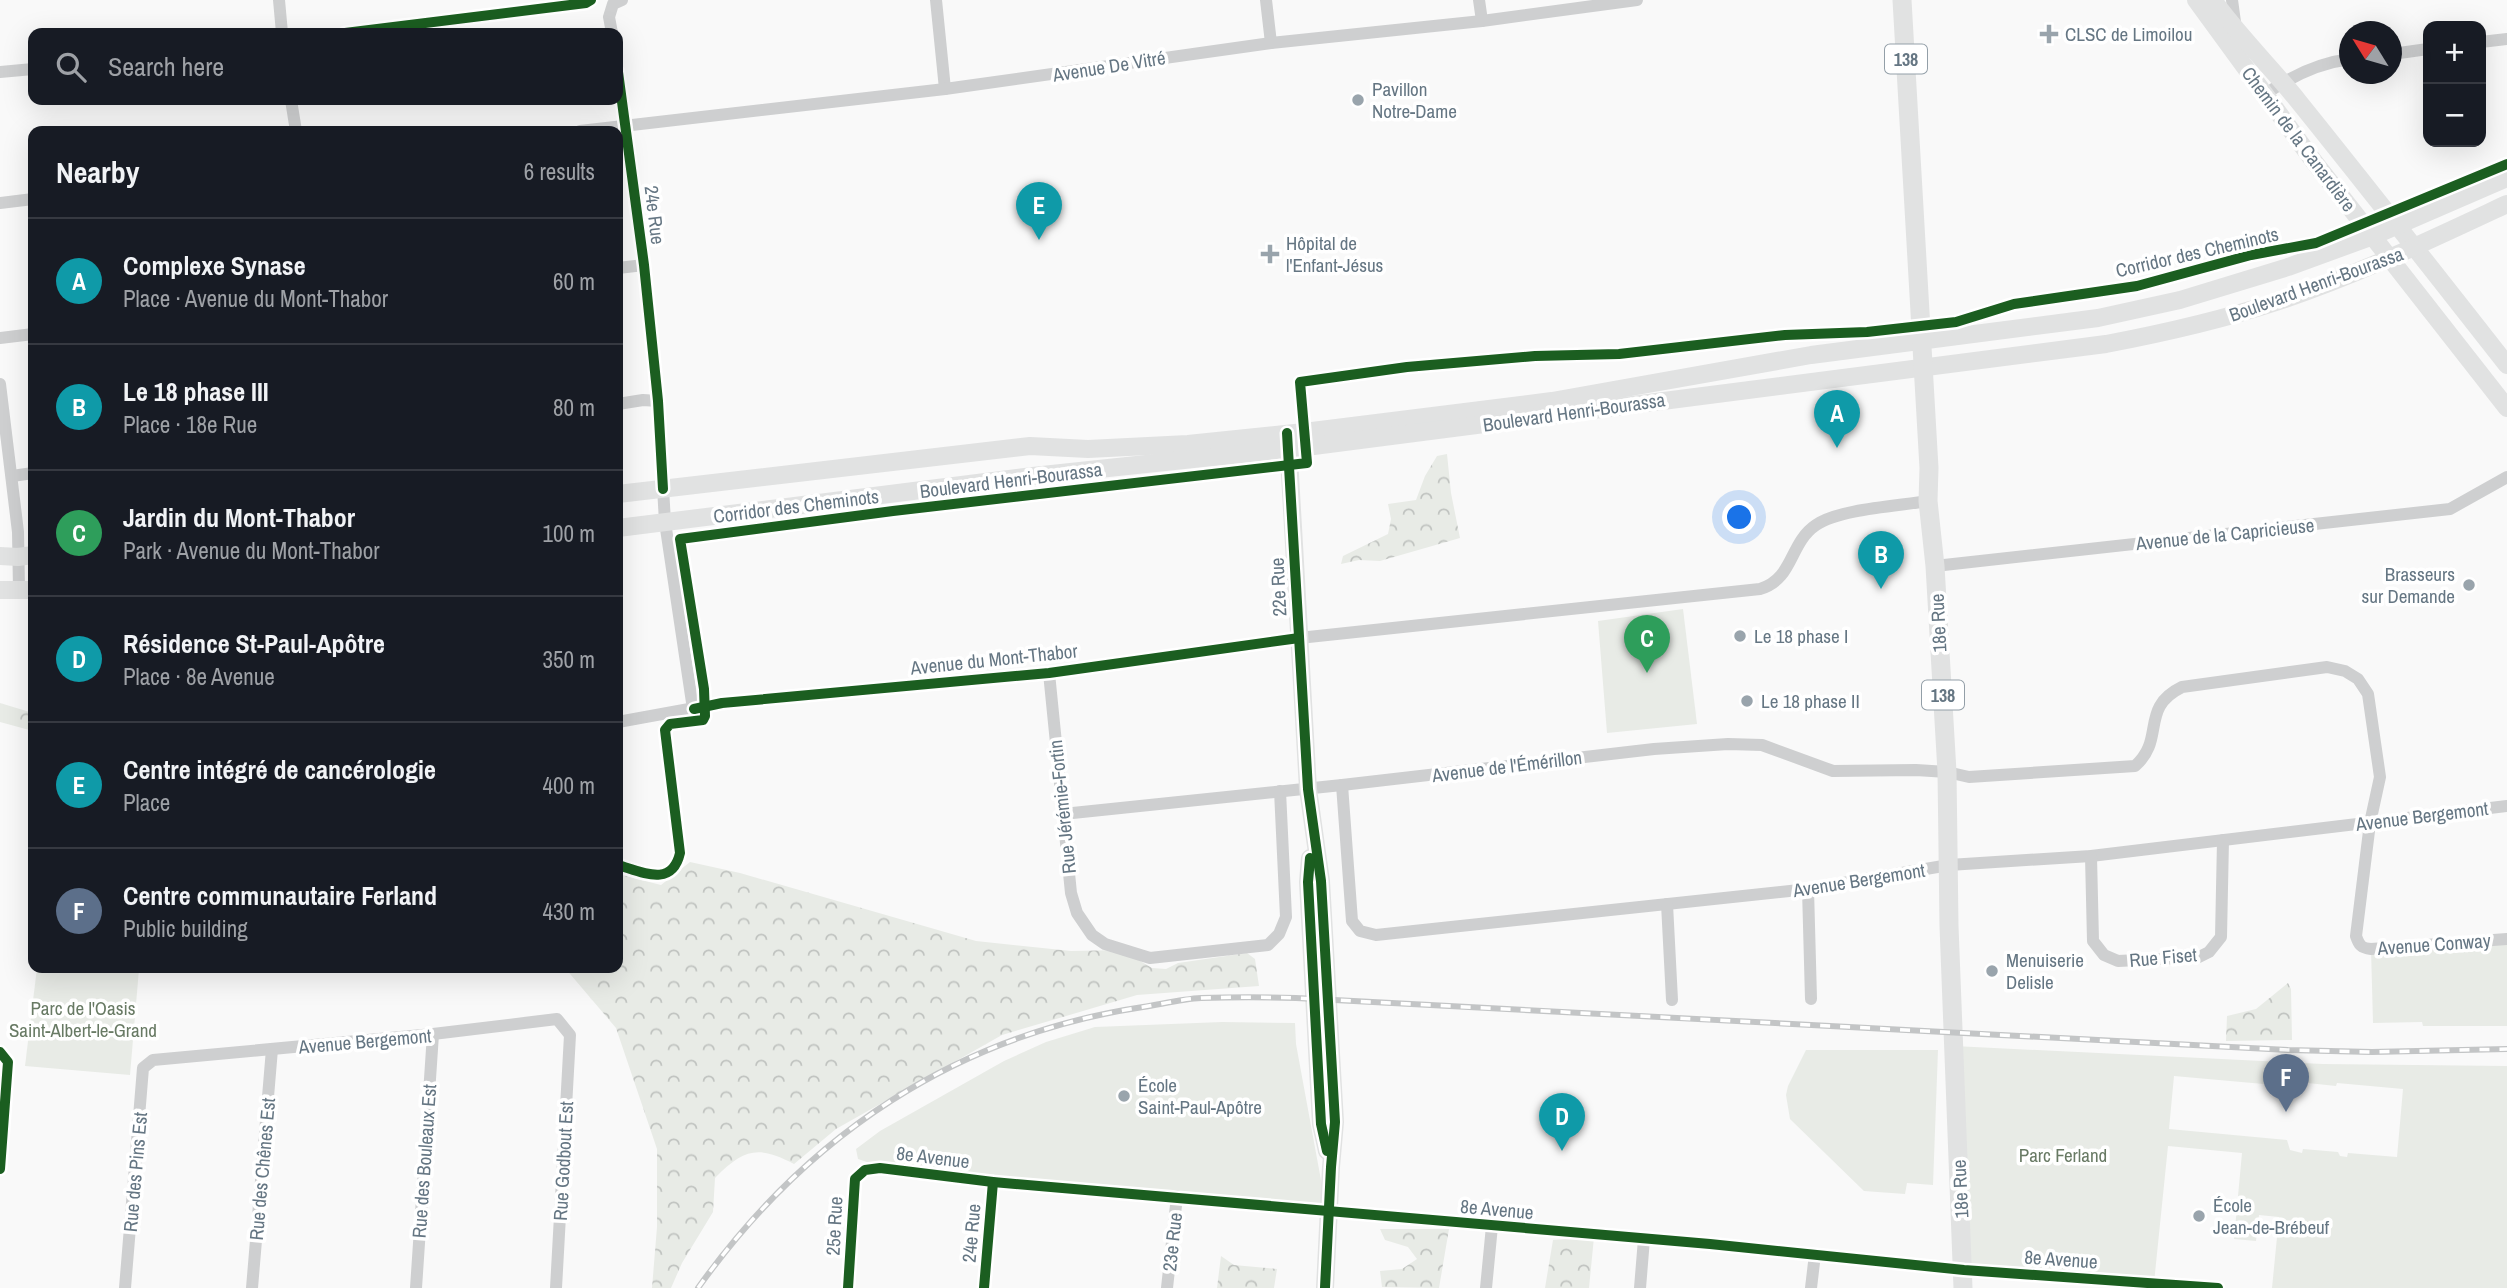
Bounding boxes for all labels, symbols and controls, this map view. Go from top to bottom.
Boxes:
place label: CLSC de Limoilou [2065,21,2192,47]
north arrow [2339,21,2402,84]
map controls [2423,21,2486,147]
button: + [2423,21,2486,84]
marker: CLSC de Limoilou [2039,24,2059,44]
search box [28,28,623,105]
street label: Avenue De Vitré [1050,44,1167,88]
road number: 138 [1885,44,1927,74]
icon: search [52,48,90,86]
text: Search here [108,49,224,84]
street label: Chemin de la Canardière [2236,61,2362,217]
place label: Pavillon Notre-Dame [1372,76,1457,124]
button: − [2423,84,2486,147]
marker: Pavillon Notre-Dame [1350,92,1366,108]
text: Nearby [56,152,139,192]
text: 6 results [524,156,595,187]
pin: E [1016,182,1062,240]
street label: 24e Rue [639,184,671,246]
street label: Corridor des Cheminots [2113,221,2281,283]
place label: Hôpital de l'Enfant-Jésus [1286,230,1384,278]
street label: Boulevard Henri-Bourassa [2225,240,2407,328]
marker: Hôpital de l'Enfant-Jésus [1260,244,1280,264]
text: Complexe Synase [123,248,306,283]
text: A [72,266,86,297]
text: 60 m [553,266,595,297]
text: Place · Avenue du Mont-Thabor [123,283,388,314]
text: Le 18 phase III [123,374,269,409]
street label: Boulevard Henri-Bourassa [1481,386,1667,438]
pin: A [1814,390,1860,448]
text: B [72,392,86,423]
text: 80 m [553,392,595,423]
text: Place · 18e Rue [123,409,257,440]
street label: Boulevard Henri-Bourassa [918,456,1104,504]
street label: Corridor des Cheminots [712,483,880,529]
text: Jardin du Mont-Thabor [123,500,355,535]
your location [1722,500,1756,534]
street label: Avenue de la Capricieuse [2134,512,2315,556]
text: C [72,518,86,549]
text: 100 m [543,518,595,549]
pin: B [1858,531,1904,589]
text: Park · Avenue du Mont-Thabor [123,535,380,566]
street label: 22e Rue [1263,557,1293,617]
place label: Brasseurs sur Demande [2361,561,2455,609]
marker: Brasseurs sur Demande [2461,577,2477,593]
street label: 18e Rue [1923,593,1953,653]
pin: C [1624,615,1670,673]
place label: Le 18 phase I [1754,623,1848,649]
text: Résidence St-Paul-Apôtre [123,626,385,661]
marker: Le 18 phase I [1732,628,1748,644]
street label: Avenue du Mont-Thabor [908,637,1080,681]
text: D [72,644,86,675]
text: 350 m [543,644,595,675]
text: Place · 8e Avenue [123,661,275,692]
road number: 138 [1922,680,1964,710]
place label: Le 18 phase II [1761,688,1860,714]
marker: Le 18 phase II [1739,693,1755,709]
street label: Rue Jérémie-Fortin [1042,739,1082,875]
street label: Avenue de l'Émérillon [1430,744,1583,788]
text: Centre intégré de cancérologie [123,752,436,787]
text: E [73,770,85,801]
text: 400 m [543,770,595,801]
text: Place [123,787,170,818]
street label: Avenue Bergemont [2353,795,2490,837]
street label: Avenue Bergemont [1790,857,1927,903]
text: Centre communautaire Ferland [123,878,437,913]
text: F [73,896,85,927]
text: 430 m [543,896,595,927]
text: Public building [123,913,248,944]
street label: Avenue Conway [2376,927,2492,961]
street label: Rue Fiset [2128,941,2198,973]
place label: Menuiserie Delisle [2006,947,2084,995]
marker: Menuiserie Delisle [1984,963,2000,979]
park label: Parc de l'Oasis Saint-Albert-le-Grand [9,995,157,1043]
street label: Avenue Bergemont [297,1022,433,1060]
pin: F [2263,1054,2309,1112]
place label: École Saint-Paul-Apôtre [1138,1072,1262,1120]
street label: Rue des Bouleaux Est [406,1083,442,1239]
marker: École Saint-Paul-Apôtre [1116,1088,1132,1104]
pin: D [1539,1093,1585,1151]
street label: Rue des Chênes Est [243,1096,281,1241]
street label: Rue Godbout Est [547,1100,579,1221]
street label: Rue des Pins Est [117,1110,153,1233]
street label: 8e Avenue [895,1140,971,1174]
park label: Parc Ferland [2019,1142,2107,1168]
street label: 18e Rue [1945,1159,1975,1219]
place label: École Jean-de-Brébeuf [2213,1192,2330,1240]
street label: 8e Avenue [1459,1193,1535,1225]
street label: 25e Rue [819,1196,849,1256]
street label: 24e Rue [955,1203,987,1263]
marker: École Jean-de-Brébeuf [2191,1208,2207,1224]
street label: 23e Rue [1156,1211,1188,1273]
street label: 8e Avenue [2023,1243,2099,1275]

